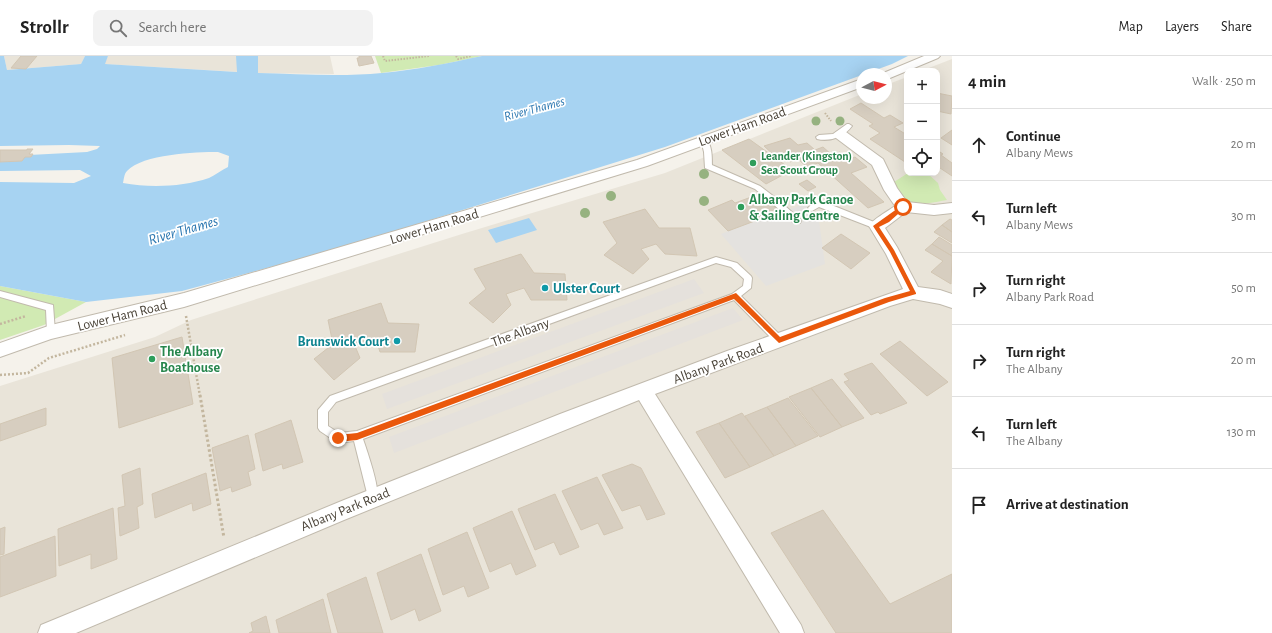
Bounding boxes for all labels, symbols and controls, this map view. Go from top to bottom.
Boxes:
search box [93,10,373,46]
icon: search [107,17,129,39]
text: Strollr [20,18,69,37]
text: Search here [139,20,206,35]
text: Map [1118,20,1143,34]
text: Layers [1165,20,1199,34]
text: Share [1221,20,1252,34]
north arrow [856,68,892,104]
map controls [904,68,940,176]
button: + [904,68,940,104]
text: 4 min [968,73,1006,90]
text: Walk · 250 m [1192,75,1256,88]
water label: River Thames [503,95,566,124]
button: − [904,104,940,140]
street label: Lower Ham Road [697,105,788,149]
text: Continue [1006,129,1061,144]
icon: ahead [968,134,990,156]
text: 20 m [1231,138,1256,151]
button: locate [904,140,940,176]
text: Albany Mews [1006,147,1073,160]
place label: Leander (Kingston) Sea Scout Group [761,150,852,176]
marker: Leander (Kingston) Sea Scout Group [748,158,758,168]
place label: Albany Park Canoe & Sailing Centre [749,193,854,223]
route start [894,198,912,216]
text: Turn left [1006,201,1057,216]
marker: Albany Park Canoe & Sailing Centre [736,202,746,212]
icon: left [968,206,990,228]
street label: Lower Ham Road [388,207,480,247]
text: 30 m [1231,210,1256,223]
water label: River Thames [147,213,220,248]
text: Albany Mews [1006,219,1073,232]
text: Turn right [1006,273,1065,288]
icon: right [968,278,990,300]
place label: Ulster Court [553,282,620,296]
text: 50 m [1231,282,1256,295]
marker: Ulster Court [540,283,550,293]
text: Albany Park Road [1006,291,1094,304]
street label: Lower Ham Road [76,298,168,334]
street label: The Albany [489,316,551,350]
place label: Brunswick Court [297,335,389,349]
marker: Brunswick Court [392,336,402,346]
street label: Albany Park Road [671,341,765,387]
place label: The Albany Boathouse [160,345,224,375]
text: Turn right [1006,345,1065,360]
icon: right [968,350,990,372]
marker: The Albany Boathouse [147,354,157,364]
text: 20 m [1231,354,1256,367]
text: The Albany [1006,363,1062,376]
text: Turn left [1006,417,1057,432]
icon: left [968,422,990,444]
text: 130 m [1227,426,1256,439]
route end [329,429,347,447]
text: The Albany [1006,435,1062,448]
street label: Albany Park Road [299,486,392,534]
icon: arrive [968,494,990,516]
text: Arrive at destination [1006,497,1129,512]

